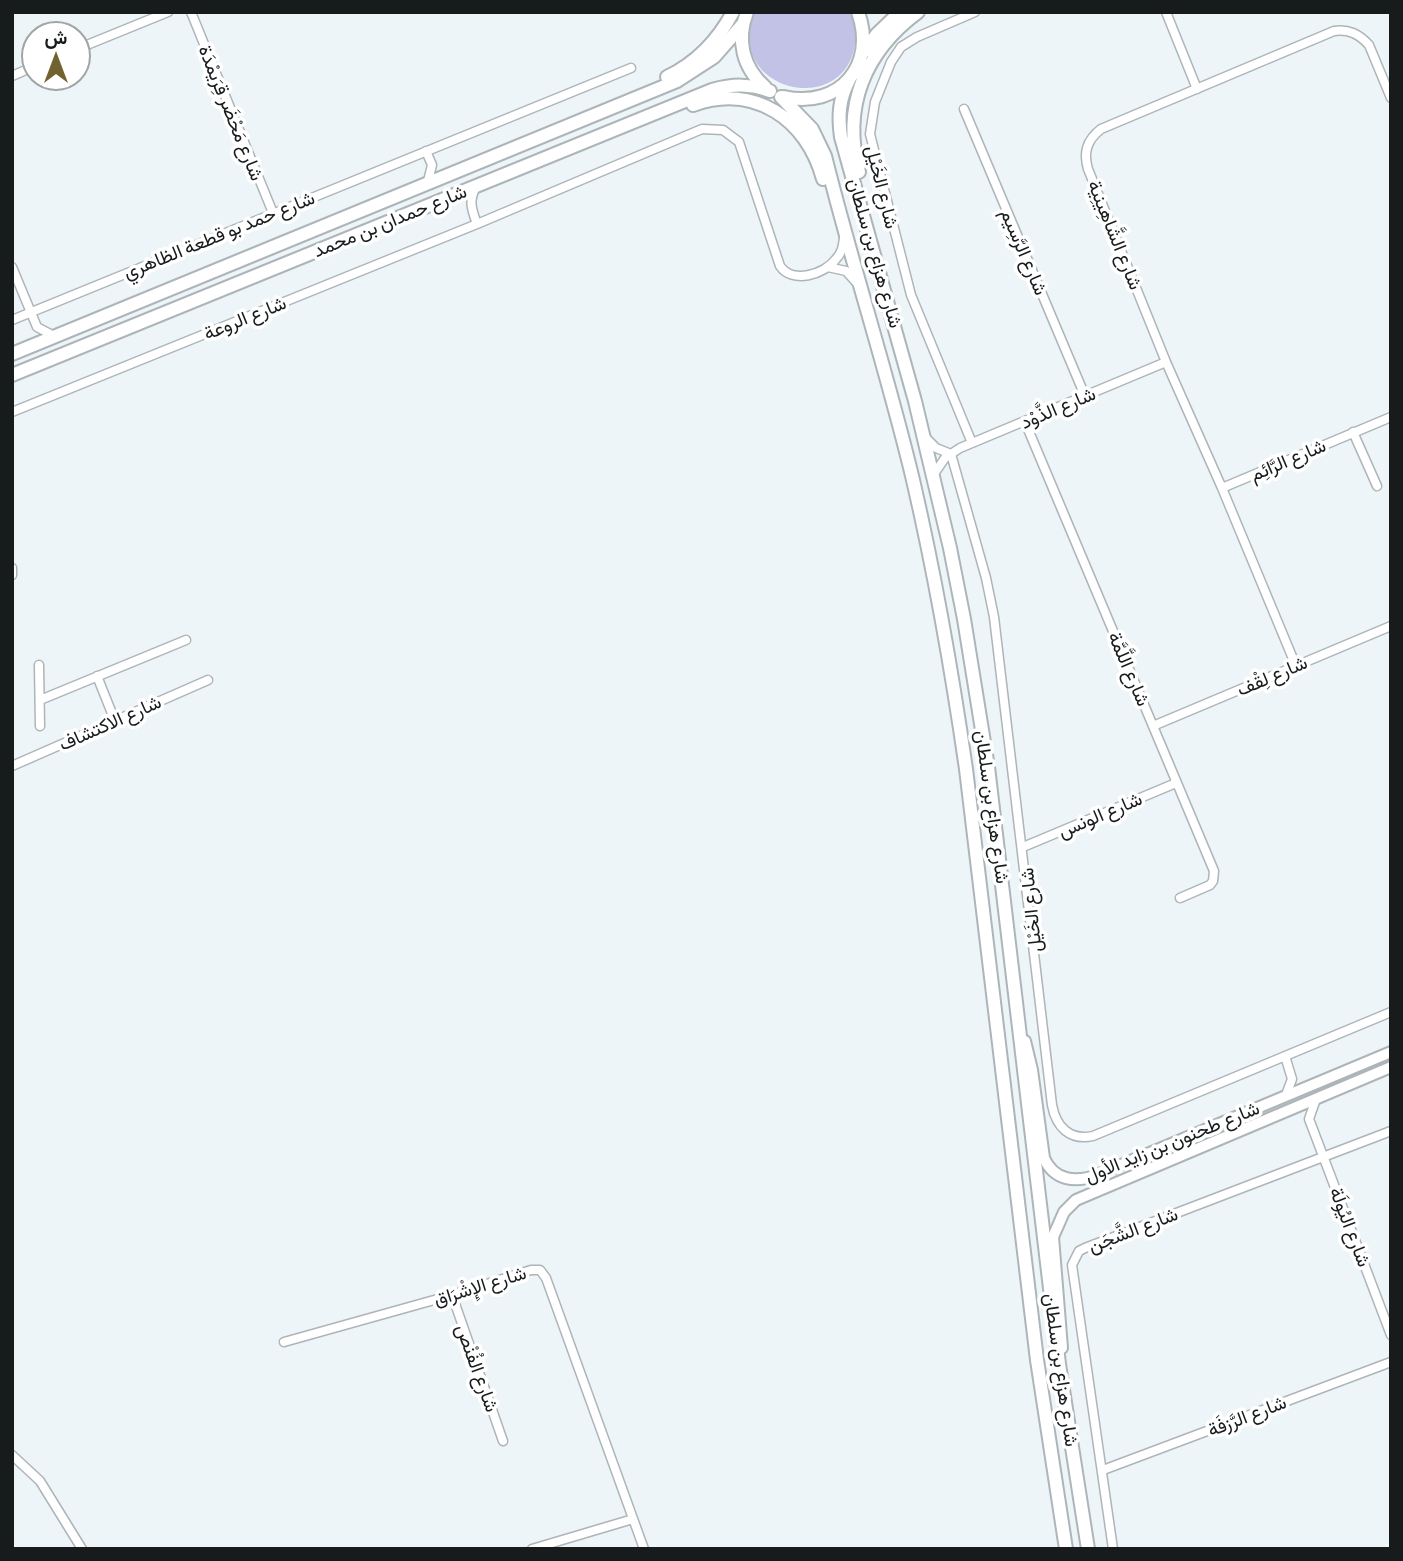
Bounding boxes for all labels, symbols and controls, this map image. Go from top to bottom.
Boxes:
north arrow [21,21,91,91]
text: ش [45,25,67,48]
street label: شارع مَحْضَر قِرَيمْدَة [193,42,269,184]
street label: شارع الخَيْل [861,143,903,231]
street label: شارع هزاع بن سلطان [843,176,907,330]
street label: شارع الشَّاهِينِية [1083,177,1147,293]
street label: شارع حمدان بن محمد [310,180,470,262]
street label: شارع حمد بو قطعة الظاهري [120,186,318,284]
street label: شارع الرَّسِيم [996,205,1052,299]
street label: شارع الروعة [200,291,290,345]
street label: شارع الذَّوْد [1017,382,1099,434]
street label: شارع الرَّائِم [1247,434,1329,486]
street label: شارع اللَّمَّة [1103,628,1155,710]
street label: شارع لِقْف [1233,651,1311,701]
street label: شارع الاكتشاف [55,690,165,756]
street label: شارع هزاع بن سلطان [970,729,1014,885]
street label: شارع الونس [1055,787,1145,843]
street label: شارع الخَيْل [1015,867,1047,953]
street label: شارع طحنون بن زايد الأول [1081,1096,1263,1188]
street label: شارع اليُولَة [1324,1184,1376,1270]
street label: شارع الشَّجَن [1085,1202,1181,1258]
street label: شارع الإِشْرَاق [431,1261,529,1311]
street label: شارع هزاع بن سلطان [1039,1292,1083,1448]
street label: شارع الفُنْص [451,1321,503,1415]
street label: شارع الرَّزفَة [1204,1391,1290,1441]

